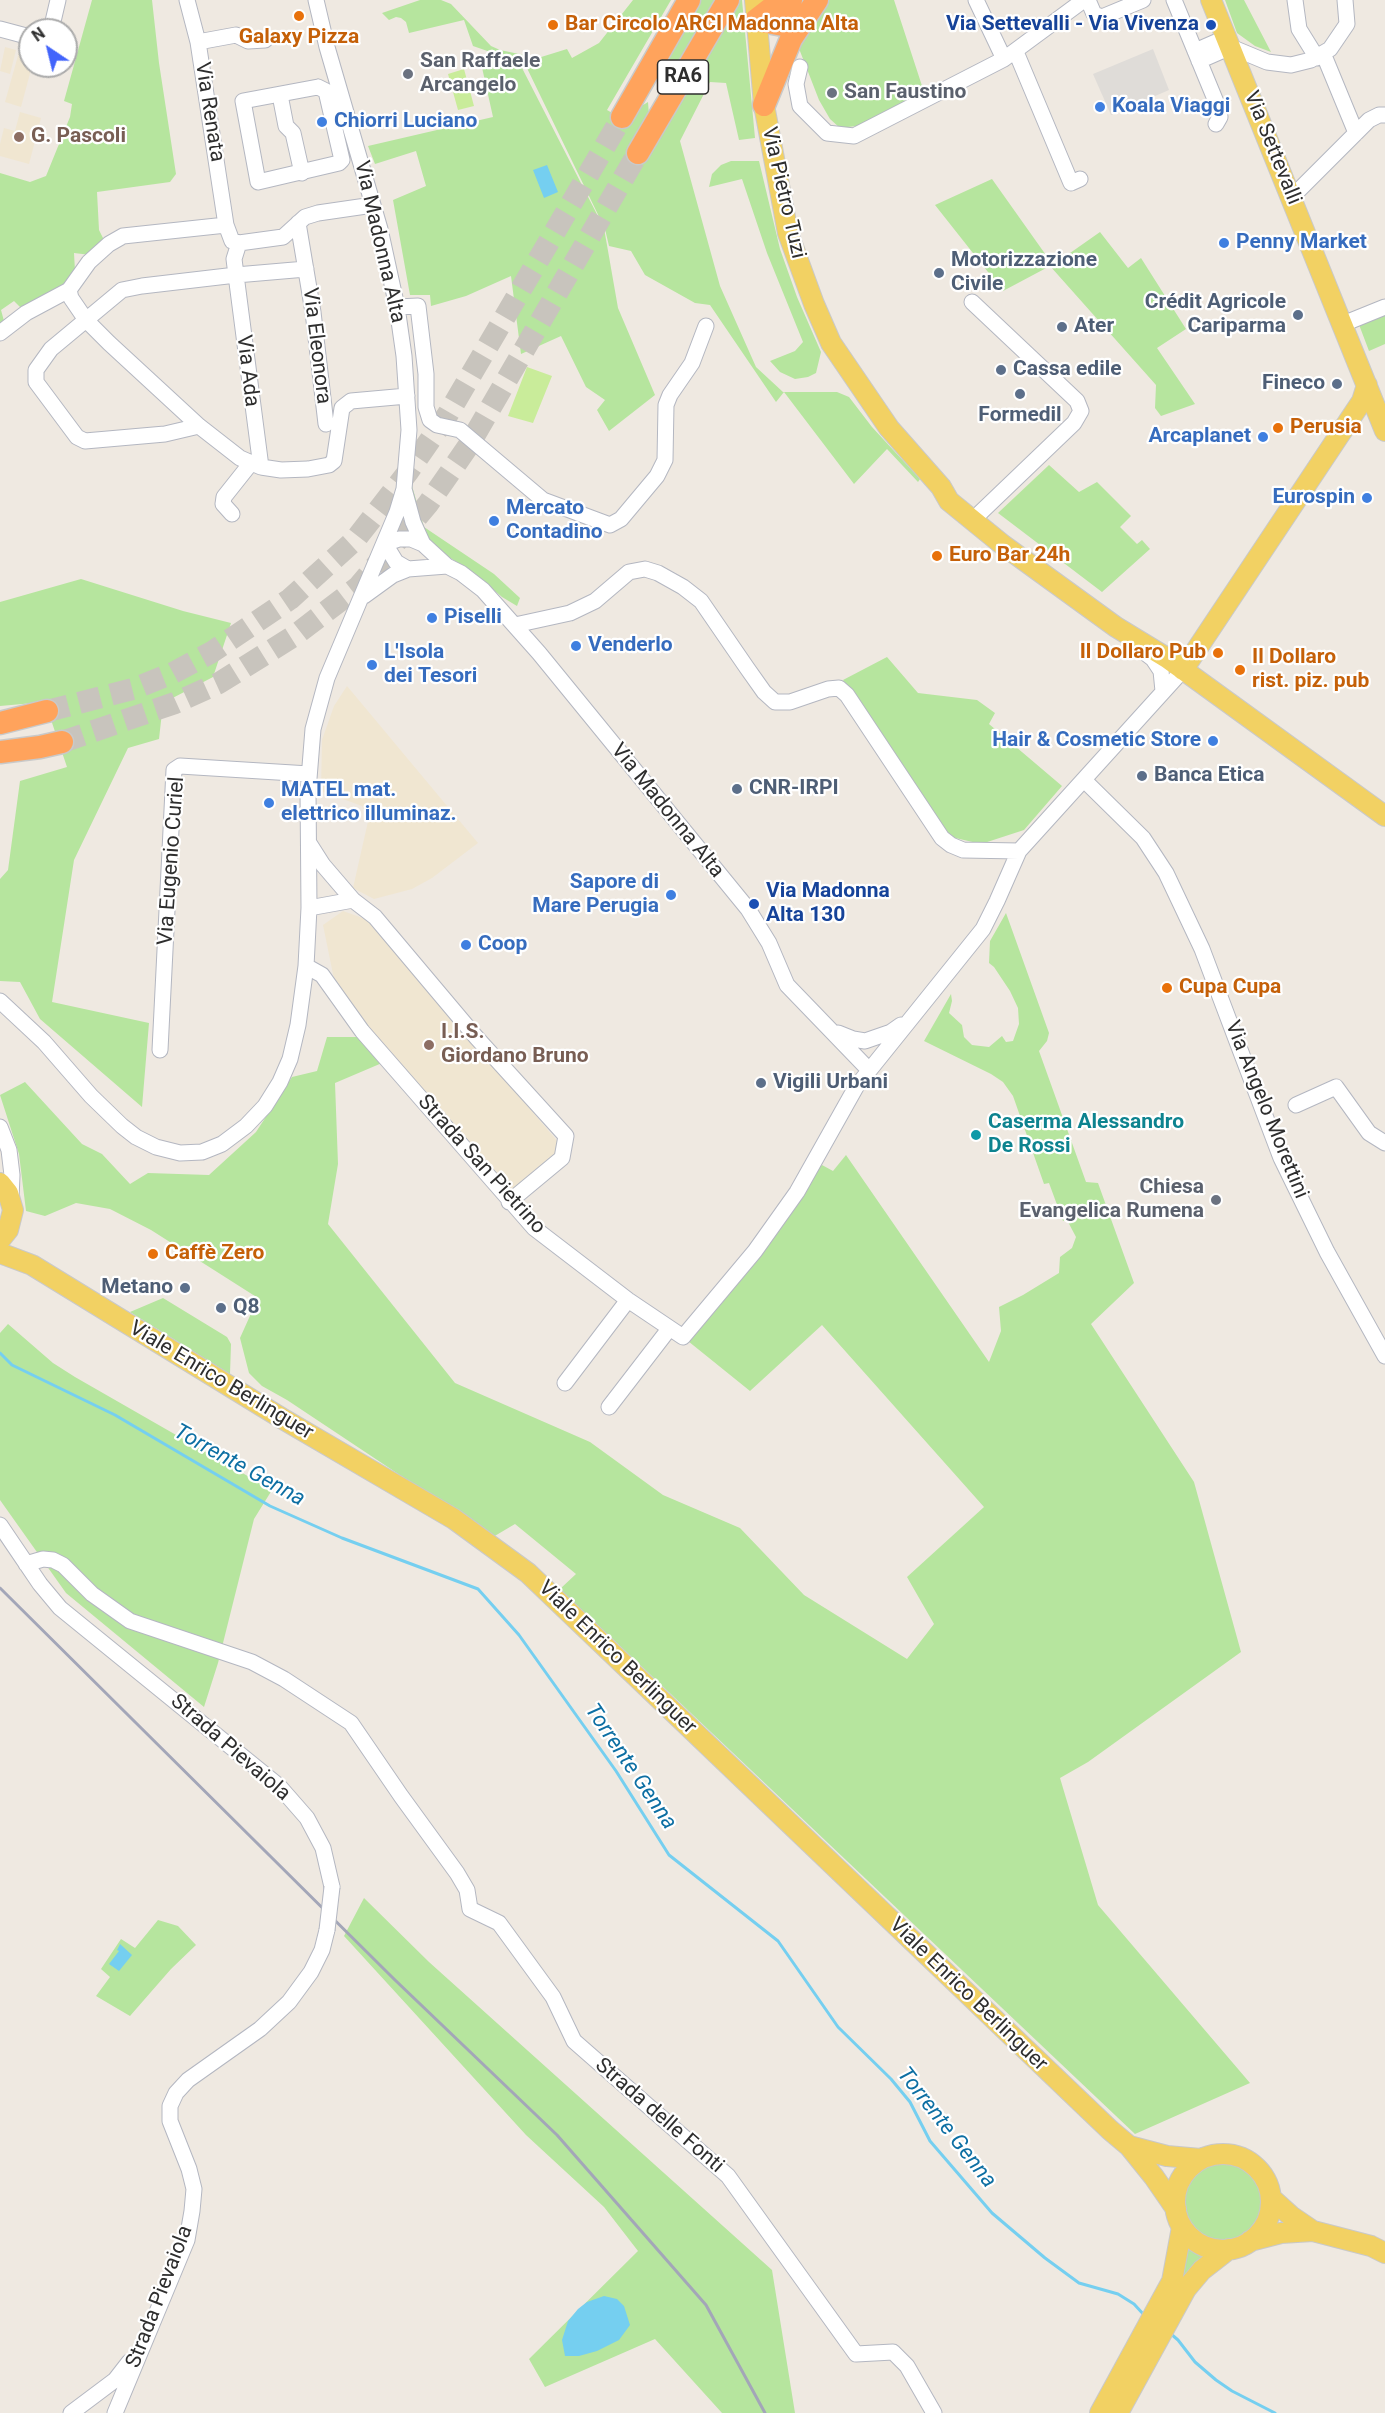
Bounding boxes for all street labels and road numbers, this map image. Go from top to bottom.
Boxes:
street label: Via Renata [189,60,229,164]
road number: RA6 [658,60,708,94]
street label: Via Settevalli [1238,88,1306,208]
street label: Via Pietro Tuzi [756,125,810,261]
street label: Via Madonna Alta [348,158,410,326]
street label: Via Eleonora [296,286,336,406]
street label: Via Ada [230,334,264,408]
street label: Via Madonna Alta [605,739,729,883]
street label: Via Eugenio Curiel [154,776,190,946]
street label: Via Angelo Morettini [1219,1017,1313,1203]
street label: Strada San Pietrino [412,1090,550,1240]
street label: Viale Enrico Berlinguer [124,1316,318,1446]
street label: Viale Enrico Berlinguer [533,1576,701,1740]
street label: Strada Pievaiola [165,1689,295,1807]
street label: Viale Enrico Berlinguer [884,1913,1052,2077]
street label: Strada delle Fonti [589,2053,729,2179]
street label: Strada Pievaiola [121,2222,199,2372]

